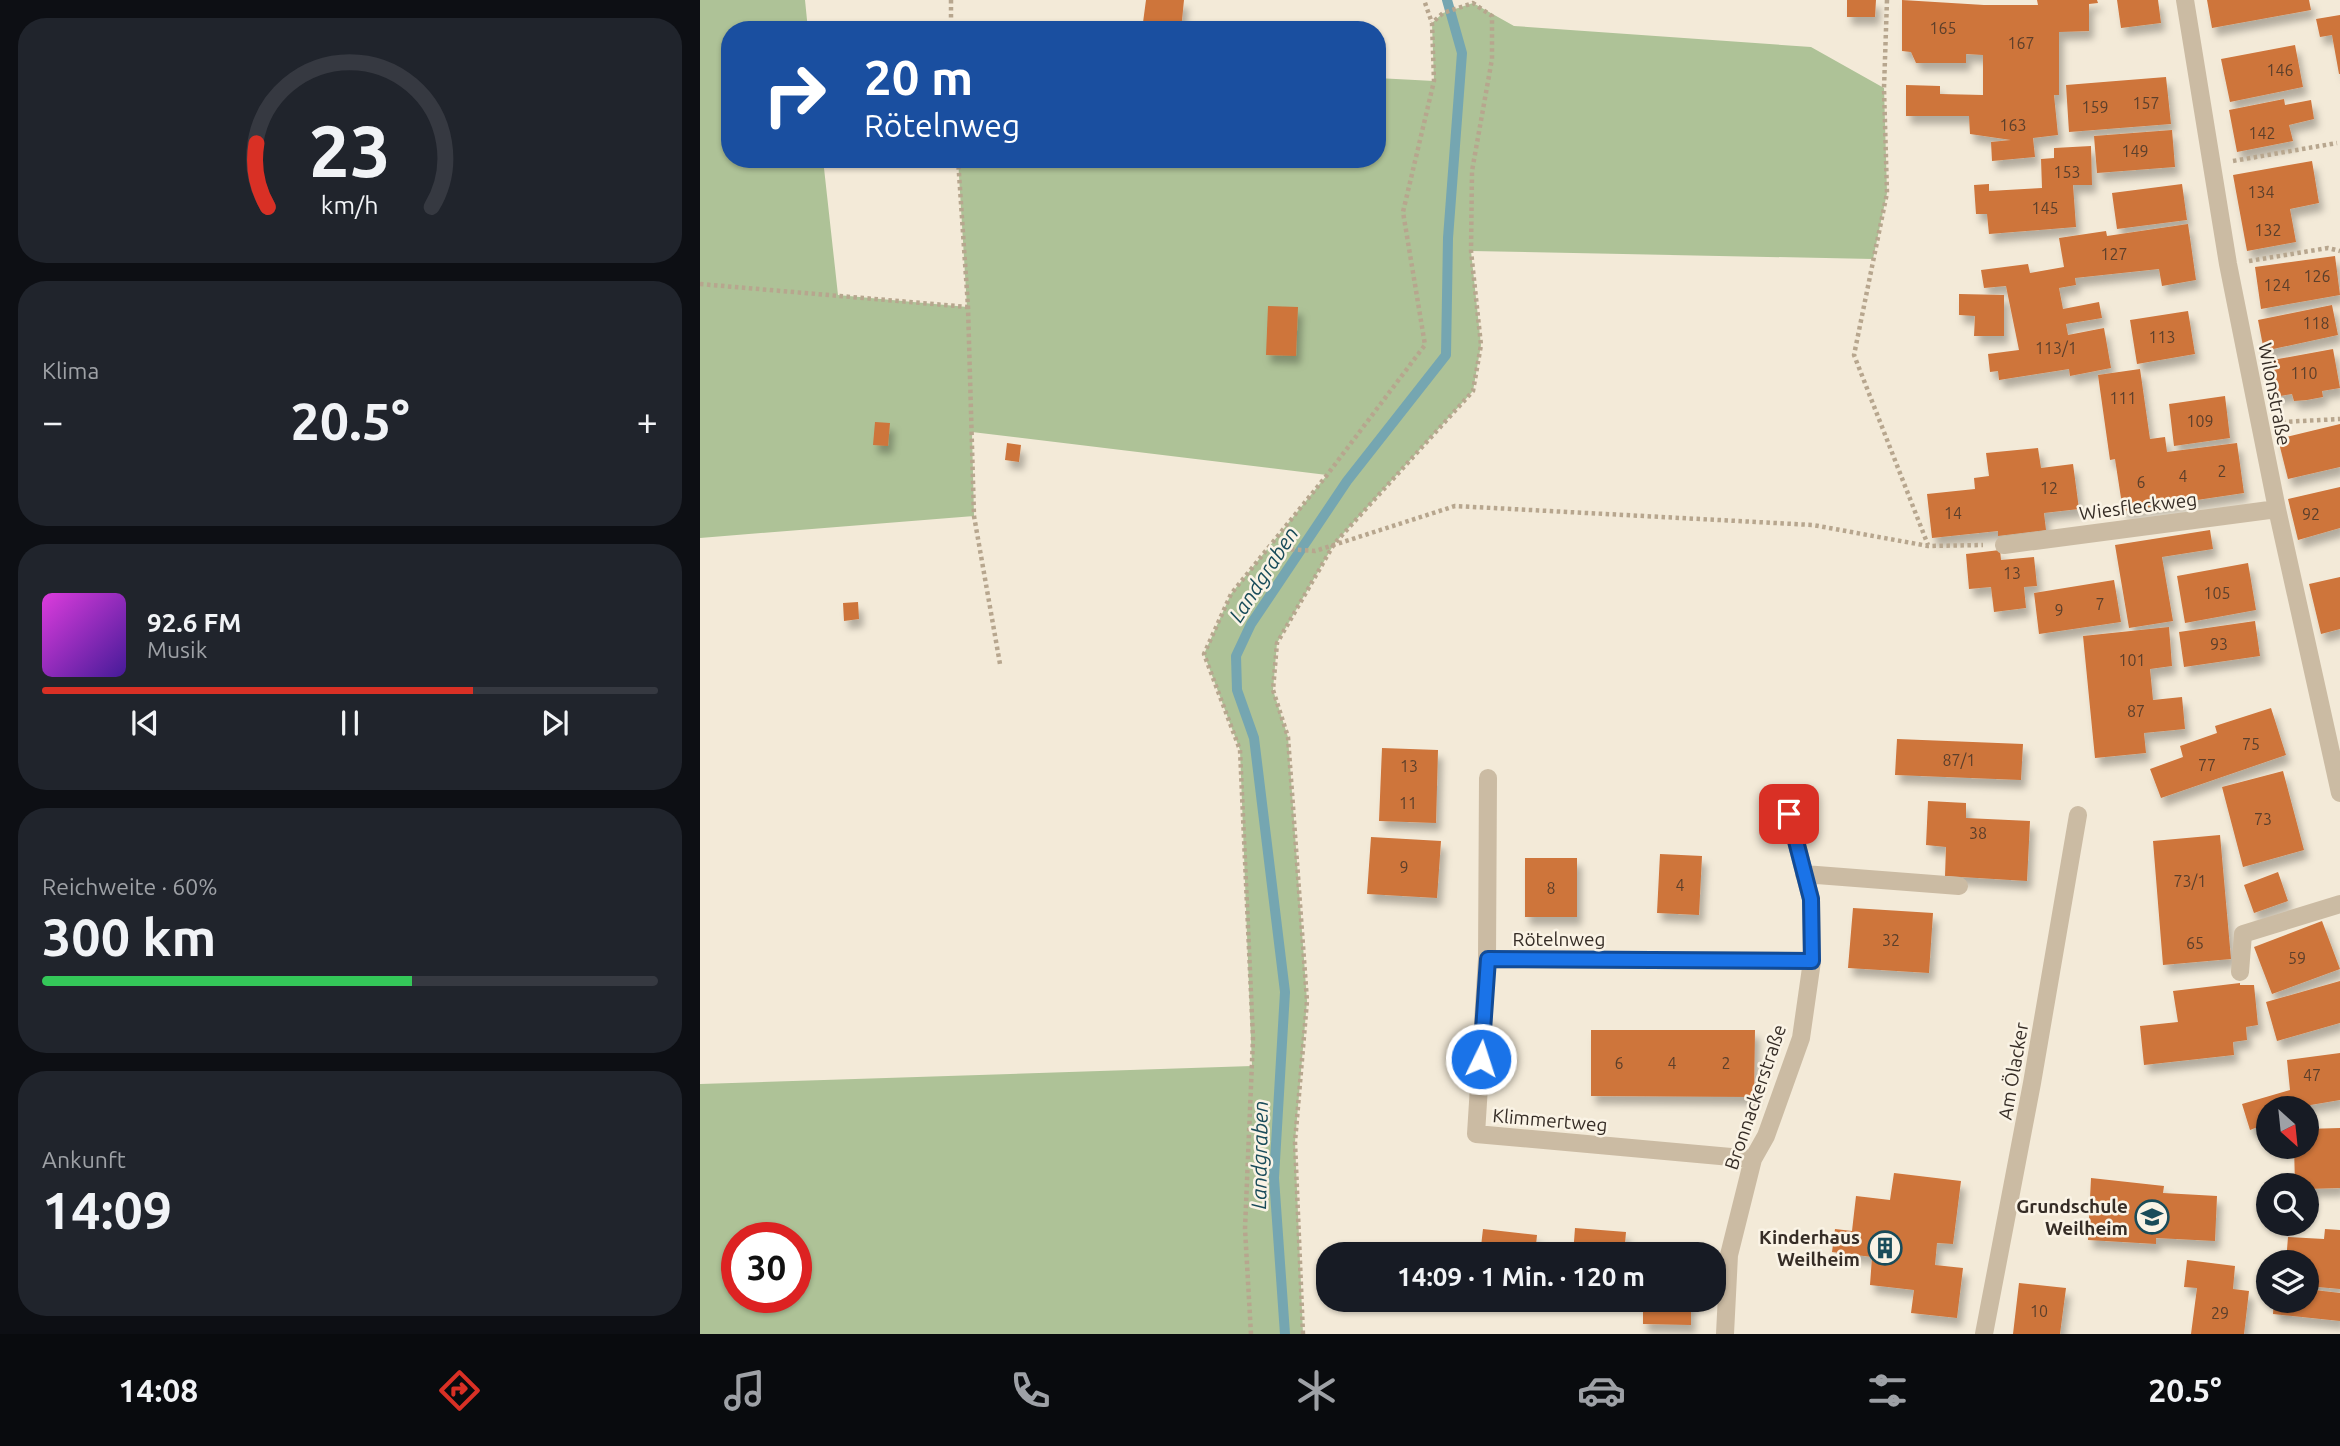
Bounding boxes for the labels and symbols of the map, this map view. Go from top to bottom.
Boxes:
house number: 165 [1929,19,1957,37]
house number: 167 [2007,34,2035,52]
house number: 146 [2266,61,2294,79]
house number: 157 [2132,94,2160,112]
house number: 159 [2081,98,2109,116]
house number: 163 [1999,116,2027,134]
house number: 142 [2248,124,2276,142]
house number: 149 [2121,142,2149,160]
house number: 153 [2053,163,2081,181]
house number: 134 [2247,183,2275,201]
house number: 145 [2031,199,2059,217]
house number: 132 [2254,221,2282,239]
house number: 127 [2100,245,2128,263]
house number: 126 [2303,267,2331,285]
house number: 124 [2263,276,2291,294]
house number: 118 [2302,314,2330,332]
house number: 113 [2148,328,2176,346]
house number: 113/1 [2035,339,2077,357]
street label: Wilonstraße [2254,341,2296,447]
house number: 110 [2290,364,2318,382]
house number: 111 [2109,389,2137,407]
house number: 109 [2186,412,2214,430]
house number: 2 [2217,462,2227,480]
house number: 4 [2178,467,2188,485]
house number: 6 [2136,473,2146,491]
house number: 12 [2040,479,2058,497]
street label: Wiesfleckweg [2078,488,2198,524]
house number: 14 [1944,504,1962,522]
house number: 92 [2302,505,2320,523]
water label: Landgraben [1223,522,1303,626]
house number: 13 [2003,564,2021,582]
house number: 105 [2203,584,2231,602]
house number: 7 [2095,595,2105,613]
house number: 9 [2054,601,2064,619]
house number: 93 [2210,635,2228,653]
house number: 101 [2118,651,2146,669]
house number: 87 [2127,702,2145,720]
house number: 75 [2242,735,2260,753]
house number: 87/1 [1943,751,1975,769]
house number: 77 [2198,756,2216,774]
house number: 13 [1400,757,1418,775]
pin [1759,784,1819,844]
house number: 11 [1399,794,1417,812]
house number: 73 [2254,810,2272,828]
house number: 38 [1969,824,1987,842]
house number: 9 [1399,858,1409,876]
house number: 73/1 [2174,872,2206,890]
house number: 4 [1675,876,1685,894]
house number: 8 [1546,879,1556,897]
street label: Rötelnweg [1513,928,1605,950]
house number: 32 [1882,931,1900,949]
house number: 65 [2186,934,2204,952]
house number: 59 [2288,949,2306,967]
street label: Bronnackerstraße [1720,1021,1790,1173]
street label: Am Ölacker [1994,1021,2032,1121]
position arrow [1444,1022,1518,1096]
house number: 6 [1614,1054,1624,1072]
house number: 4 [1667,1054,1677,1072]
house number: 2 [1721,1054,1731,1072]
house number: 47 [2303,1066,2321,1084]
north arrow [2256,1096,2319,1158]
water label: Landgraben [1246,1100,1272,1210]
street label: Klimmertweg [1492,1104,1608,1136]
place label: Grundschule Weilheim [2016,1195,2128,1239]
school or university icon: Grundschule Weilheim [2133,1198,2171,1236]
speed limit sign: 30 [721,1222,812,1313]
place label: Kinderhaus Weilheim [1759,1226,1860,1270]
building icon: Kinderhaus Weilheim [1866,1229,1904,1267]
house number: 10 [2030,1302,2048,1320]
house number: 29 [2211,1304,2229,1322]

